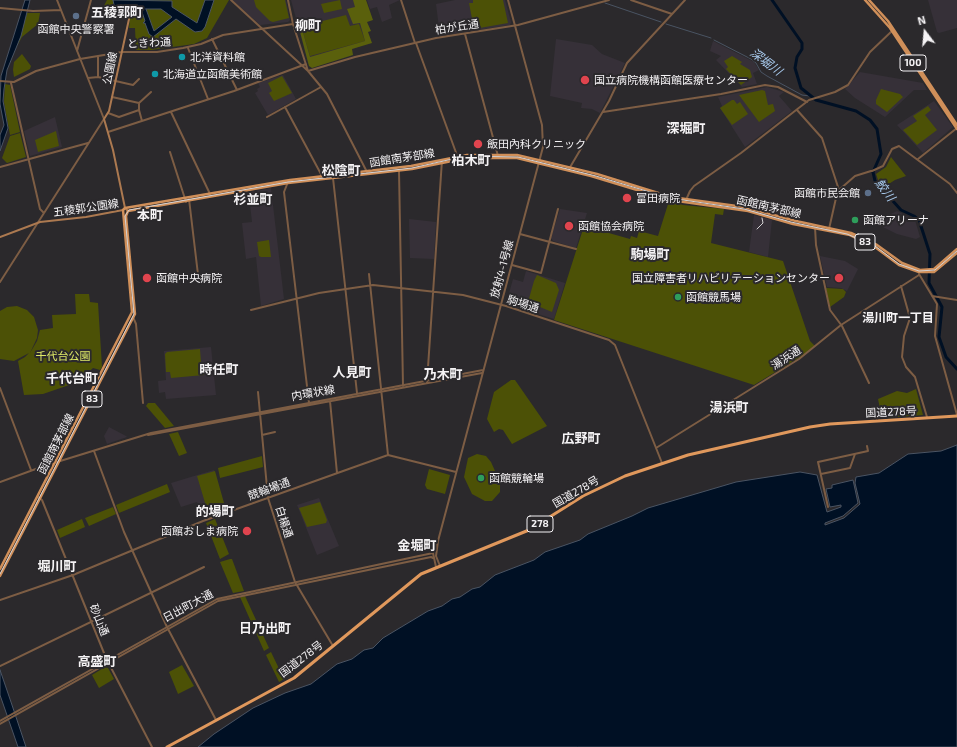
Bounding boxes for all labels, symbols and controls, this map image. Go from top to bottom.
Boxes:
district label: 五稜郭町 [91,5,143,21]
marker: 函館中央警察署 [71,11,81,21]
north arrow [905,12,945,52]
text: N [916,13,927,27]
street label: 柏が丘通 [434,17,480,37]
district label: 柳町 [295,18,321,34]
place label: 函館中央警察署 [38,22,114,36]
street label: ときわ通 [127,35,171,51]
water label: 深堀川 [747,45,785,79]
street label: 公園線 [100,50,120,86]
place label: 北洋資料館 [190,50,245,64]
marker: 北洋資料館 [177,52,187,62]
road number: 100 [900,55,926,71]
place label: 北海道立函館美術館 [163,67,262,81]
marker: 北海道立函館美術館 [150,69,160,79]
place label: 国立病院機構函館医療センター [594,73,748,87]
marker: 国立病院機構函館医療センター [579,74,591,86]
district label: 深堀町 [667,121,705,137]
place label: 飯田內科クリニック [487,137,586,151]
marker: 飯田內科クリニック [472,138,484,150]
street label: 函館南茅部線 [368,146,436,170]
district label: 柏木町 [452,153,490,169]
district label: 松陰町 [322,163,360,179]
water label: 鮫川 [872,176,898,204]
place label: 函館市民会館 [794,186,860,200]
marker: 函館市民会館 [863,188,873,198]
place label: 富田病院 [636,191,680,205]
district label: 杉並町 [234,192,272,208]
marker: 富田病院 [621,192,633,204]
street label: 函館南茅部線 [735,193,803,221]
street label: 五稜郭公園線 [52,197,120,219]
district label: 本町 [137,208,163,224]
place label: 函館アリーナ [863,213,929,227]
marker: 函館アリーナ [850,215,860,225]
place label: 函館協会病院 [578,219,644,233]
marker: 函館協会病院 [563,220,575,232]
road number: 83 [855,234,875,250]
street label: 放射4-1号線 [488,238,516,300]
district label: 駒場町 [631,247,669,263]
place label: 函館中央病院 [156,271,222,285]
place label: 国立障害者リハビリテーションセンター [632,271,830,285]
marker: 函館中央病院 [141,272,153,284]
marker: 国立障害者リハビリテーションセンター [833,272,845,284]
place label: 函館競馬場 [686,290,741,304]
marker: 函館競馬場 [673,292,683,302]
street label: 駒場通 [505,293,541,315]
district label: 湯川町一丁目 [862,311,934,325]
street label: 湯浜通 [769,343,803,373]
park label: 千代台公園 [36,349,90,363]
district label: 時任町 [200,362,238,378]
district label: 人見町 [333,365,371,381]
district label: 乃木町 [424,367,462,383]
district label: 千代台町 [46,371,98,387]
street label: 内環状線 [290,383,336,403]
road number: 83 [82,391,102,407]
district label: 湯浜町 [710,400,748,416]
street label: 国道278号 [865,404,917,420]
street label: 函館南茅部線 [35,412,77,476]
district label: 広野町 [562,431,600,447]
place label: 函館競輪場 [489,471,544,485]
marker: 函館競輪場 [476,473,486,483]
street label: 国道278号 [550,473,602,511]
street label: 競輪場通 [246,475,292,503]
district label: 的場町 [196,504,234,520]
street label: 白楊通 [273,504,295,540]
road number: 278 [527,516,553,532]
place label: 函館おしま病院 [161,524,238,538]
marker: 函館おしま病院 [241,525,253,537]
district label: 金堀町 [398,538,436,554]
district label: 堀川町 [38,559,76,575]
street label: 日出町大通 [161,587,215,625]
street label: 砂山通 [87,602,111,638]
district label: 日乃出町 [239,621,291,637]
street label: 国道278号 [276,638,326,680]
district label: 高盛町 [78,654,116,670]

